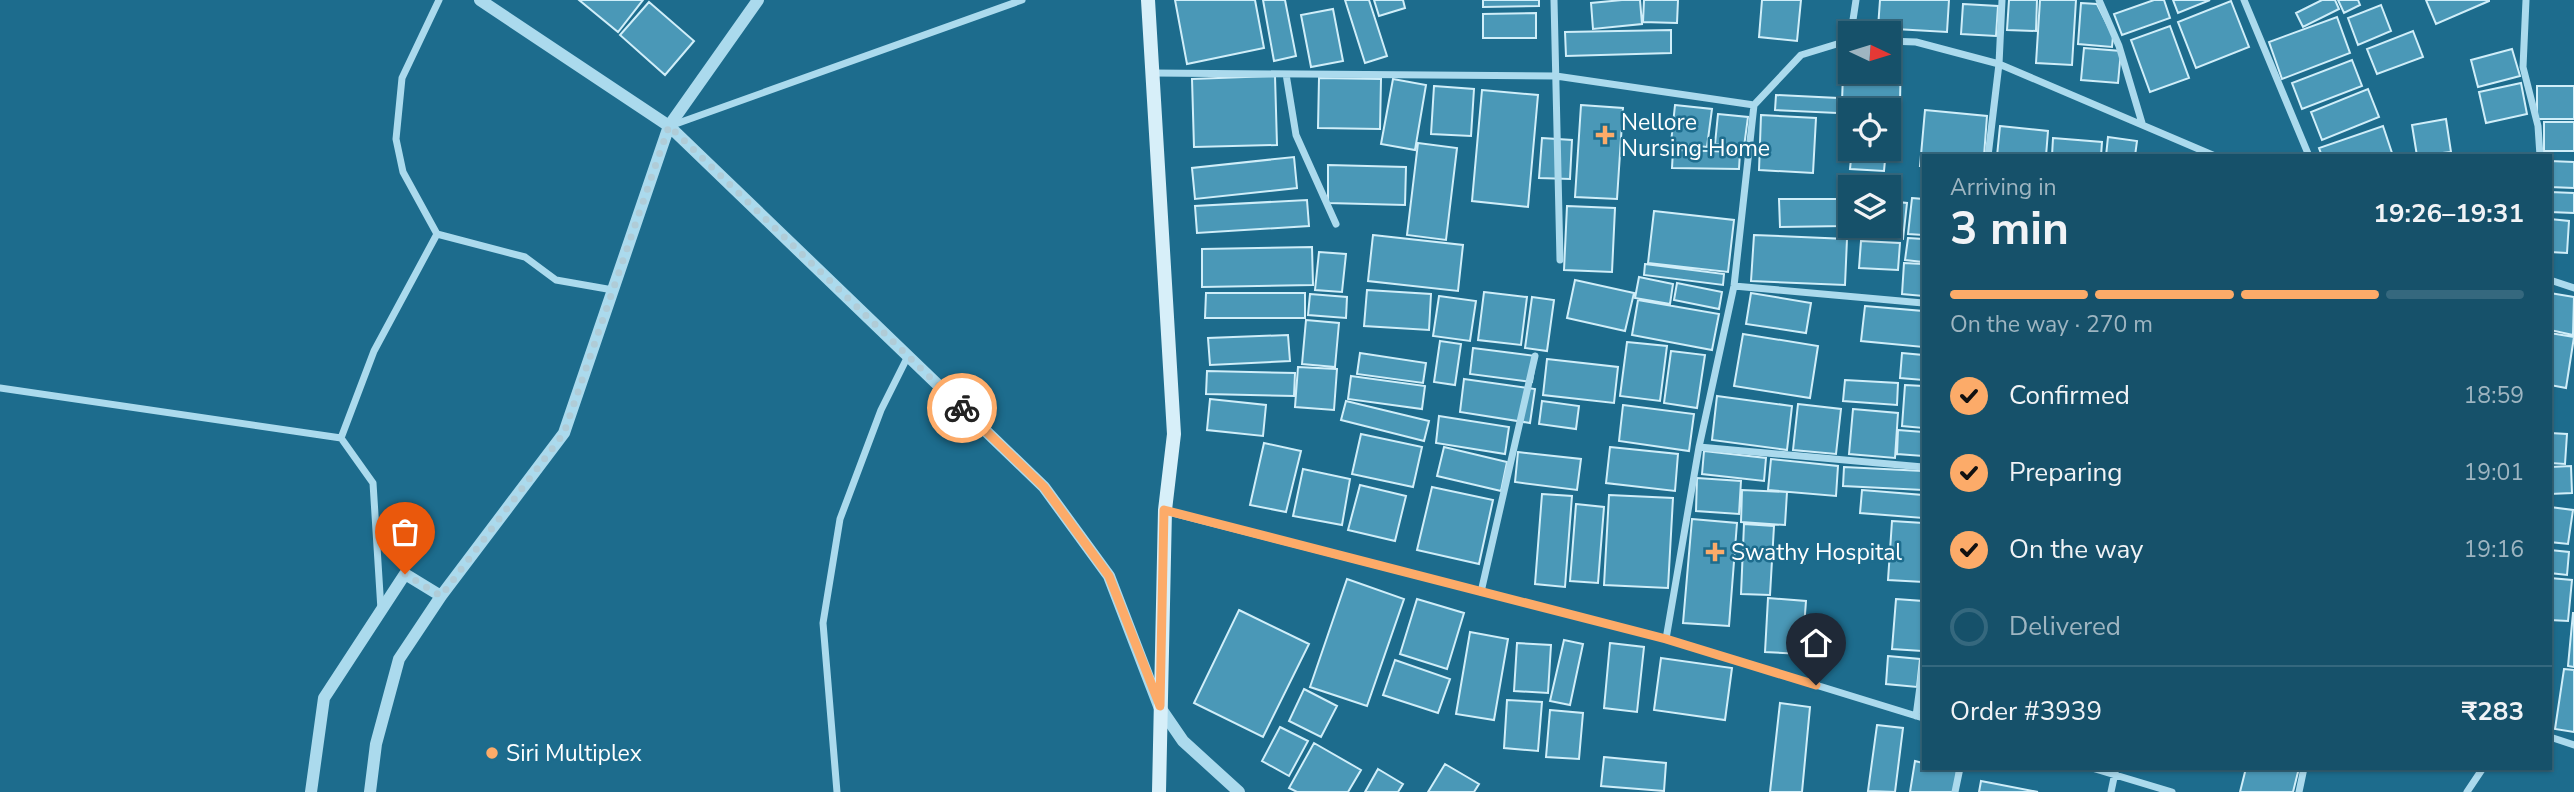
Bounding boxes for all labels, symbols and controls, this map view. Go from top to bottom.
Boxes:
north arrow [1838,21,1900,84]
map controls [1838,21,1901,238]
button: locate [1838,98,1901,161]
place label: Nellore Nursing Home [1621,107,1770,164]
marker: Nellore Nursing Home [1595,125,1615,145]
text: Arriving in [1950,172,2057,203]
button: layers [1838,175,1901,238]
text: 19:26–19:31 [2373,196,2524,231]
text: 3 min [1950,197,2069,260]
text: On the way · 270 m [1950,309,2153,340]
courier [927,373,997,443]
icon: check [1950,377,1988,415]
text: Confirmed [2009,378,2130,413]
text: 18:59 [2464,380,2524,411]
icon: bike [943,389,981,427]
icon: check [1950,454,1988,492]
text: Preparing [2009,455,2122,490]
text: 19:01 [2464,457,2524,488]
pin [375,502,435,574]
icon: bag [386,513,424,551]
icon: check [1950,531,1988,569]
text: On the way [2009,532,2143,567]
text: 19:16 [2464,534,2524,565]
place label: Swathy Hospital [1731,537,1902,568]
marker: Swathy Hospital [1705,542,1725,562]
text: Delivered [2009,609,2121,644]
pin [1786,613,1846,685]
icon: home [1797,624,1835,662]
text: Order #3939 [1950,694,2102,729]
text: ₹283 [2462,694,2524,729]
place label: Siri Multiplex [506,738,642,769]
marker: Siri Multiplex [484,745,500,761]

